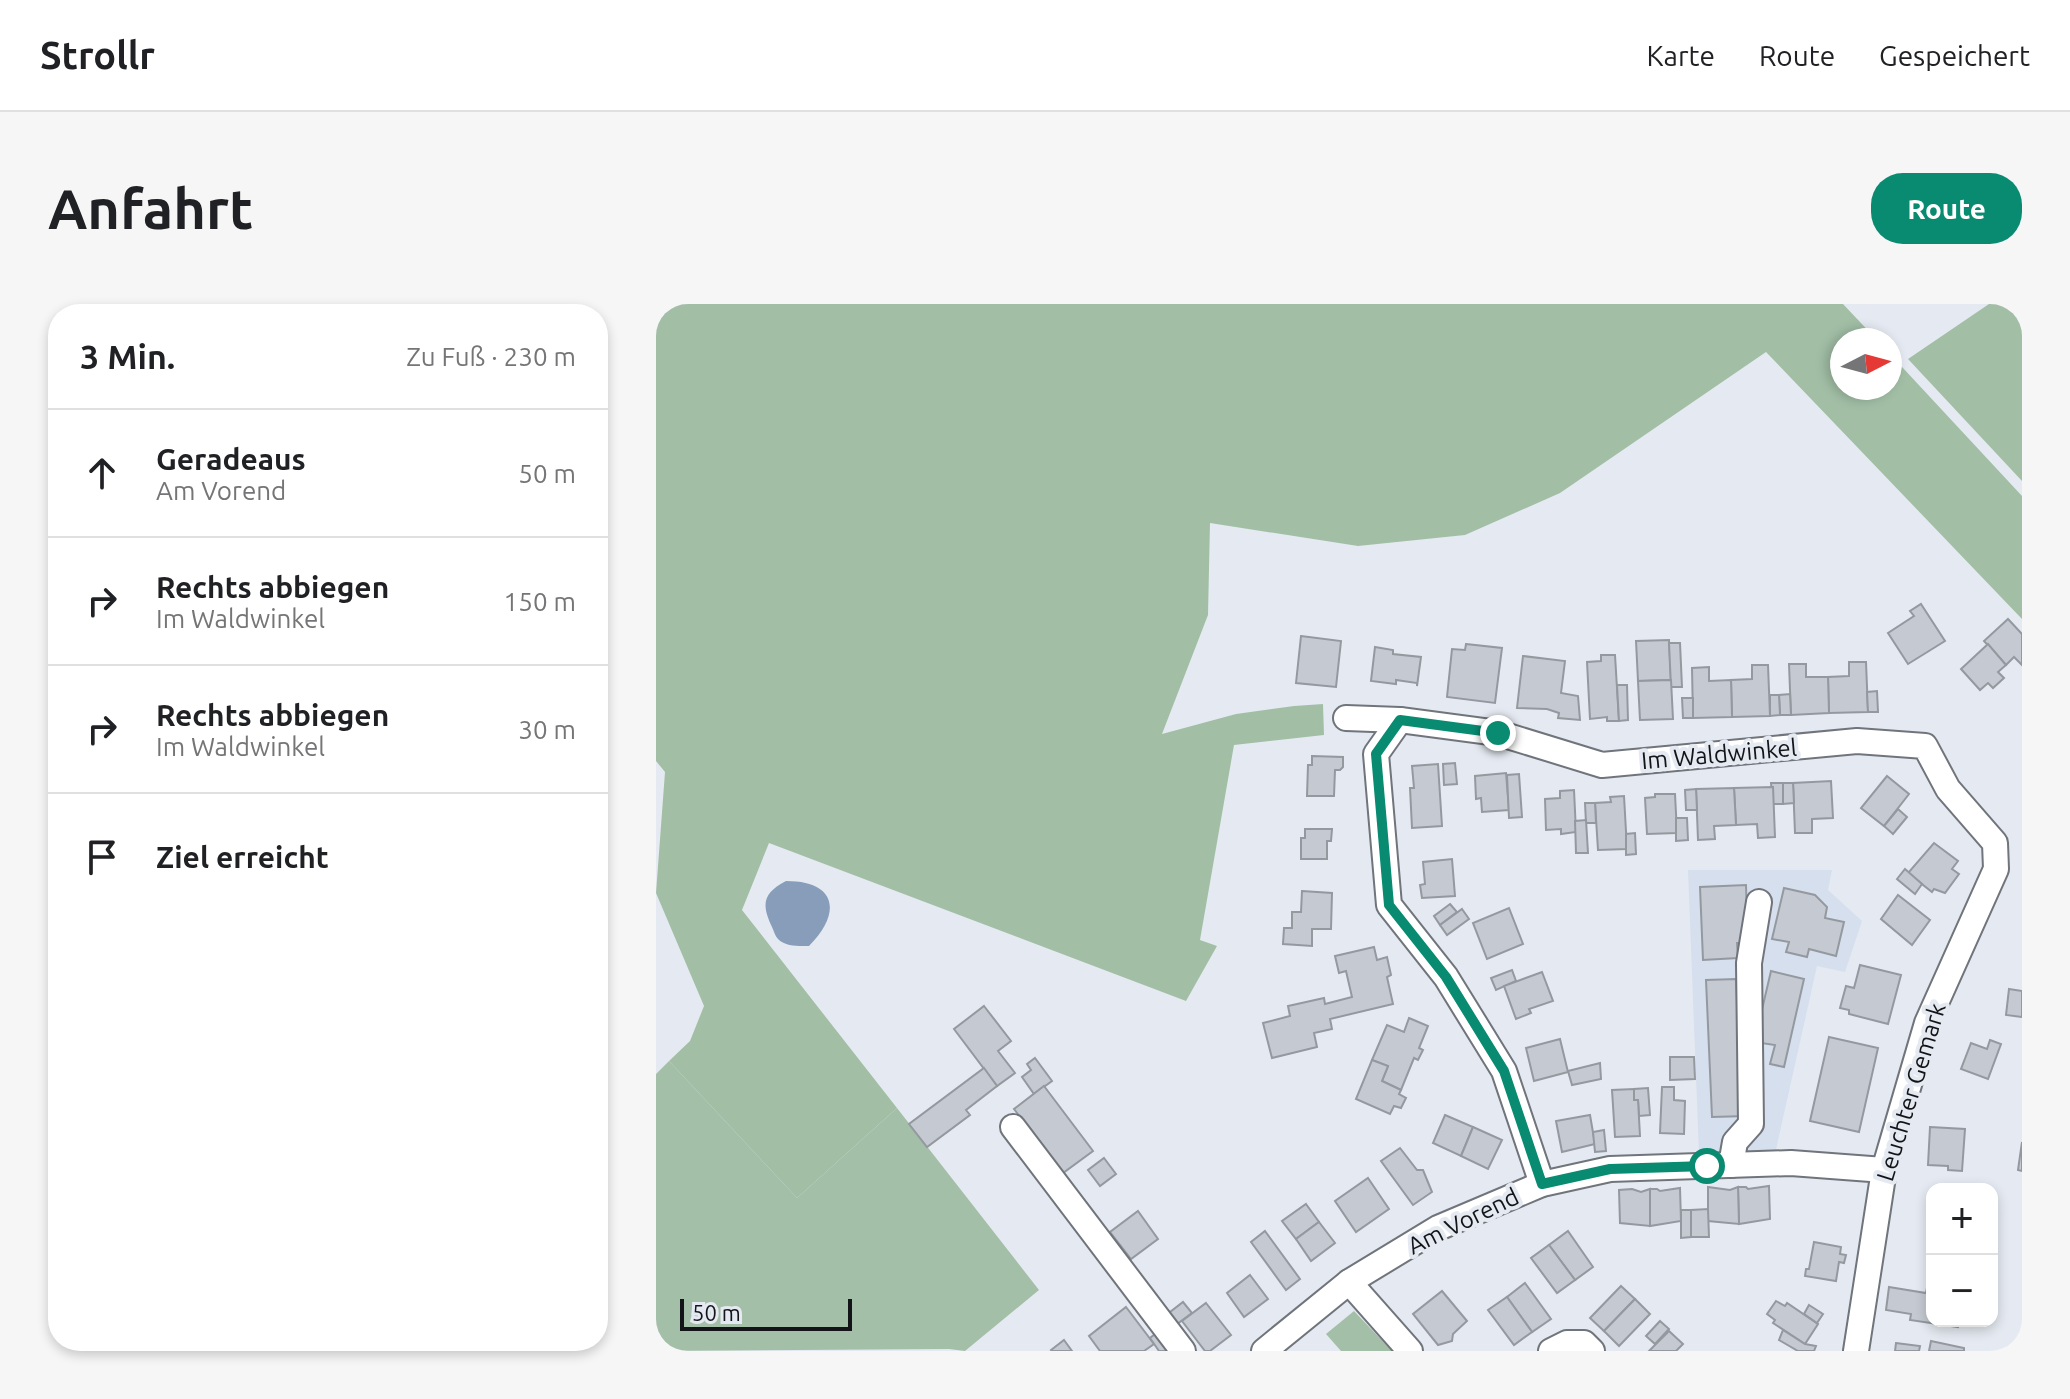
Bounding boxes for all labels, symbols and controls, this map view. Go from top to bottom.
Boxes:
text: Strollr [40,34,155,76]
text: Karte [1646,40,1715,71]
text: Route [1759,40,1835,71]
text: Gespeichert [1879,40,2030,71]
button: Route [1871,173,2022,244]
text: Anfahrt [48,177,253,240]
north arrow [1830,328,1902,400]
text: 3 Min. [80,337,175,375]
text: Zu Fuß · 230 m [406,342,576,371]
text: Geradeaus [156,442,306,476]
icon: ahead [80,451,124,495]
text: 50 m [518,459,576,488]
text: Am Vorend [156,476,286,505]
text: Rechts abbiegen [156,570,389,604]
icon: right [80,579,124,623]
text: 150 m [504,587,576,616]
text: Im Waldwinkel [156,604,325,633]
text: Rechts abbiegen [156,698,389,732]
icon: right [80,707,124,751]
text: 30 m [518,715,576,744]
route end [1480,715,1516,751]
text: Im Waldwinkel [156,732,325,761]
street label: Im Waldwinkel [1640,734,1798,774]
icon: arrive [80,835,124,879]
text: Ziel erreicht [156,840,329,874]
street label: Leuchter Gemark [1871,1000,1951,1184]
route start [1689,1148,1725,1184]
street label: Am Vorend [1403,1182,1523,1260]
map controls [1926,1183,1998,1327]
button: + [1926,1183,1998,1255]
button: − [1926,1255,1998,1327]
scale bar [680,1295,852,1331]
text: 50 m [692,1300,741,1325]

